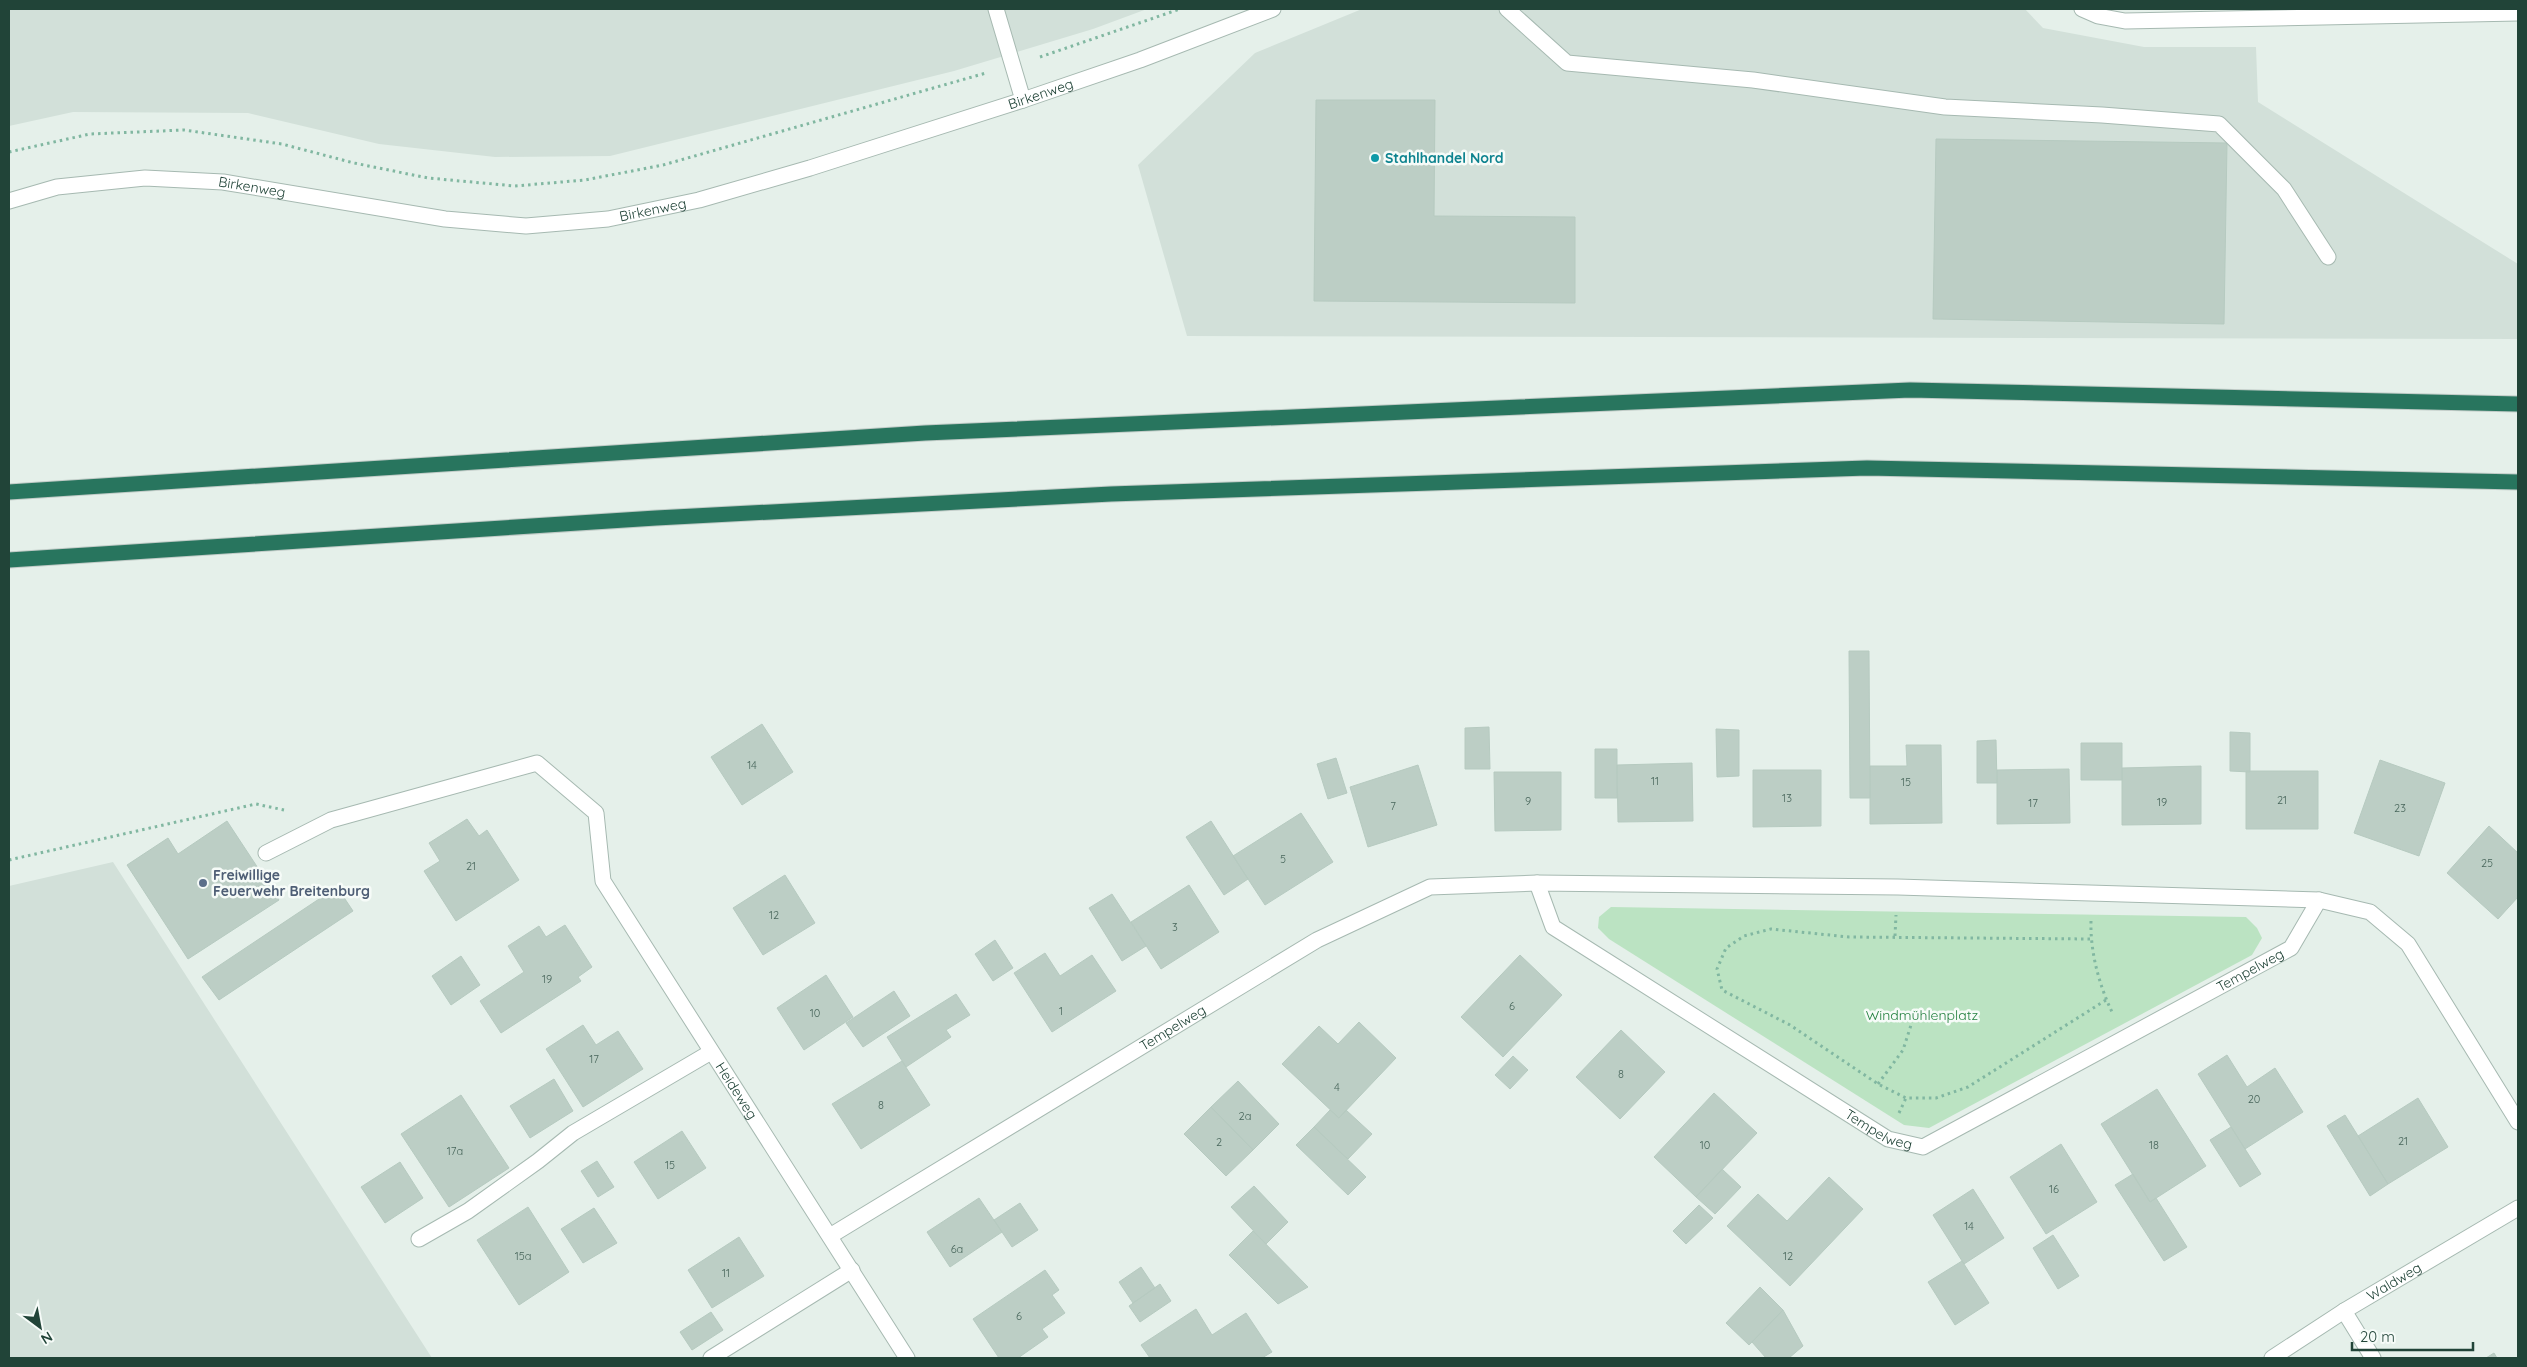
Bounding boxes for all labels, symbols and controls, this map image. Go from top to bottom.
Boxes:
street label: Birkenweg [1006,74,1076,113]
place label: Stahlhandel Nord [1385,149,1504,167]
marker: Stahlhandel Nord [1369,152,1381,164]
street label: Birkenweg [217,172,287,201]
street label: Birkenweg [618,194,688,225]
house number: 14 [747,758,757,772]
house number: 11 [1651,774,1659,788]
house number: 15 [1901,775,1911,789]
house number: 13 [1782,791,1792,805]
house number: 21 [2277,793,2287,807]
house number: 9 [1525,794,1531,808]
house number: 19 [2157,795,2167,809]
house number: 17 [2028,796,2038,810]
house number: 7 [1390,799,1396,813]
house number: 23 [2394,801,2406,815]
house number: 5 [1280,852,1286,866]
house number: 25 [2481,856,2493,870]
house number: 21 [466,859,476,873]
place label: Freiwillige Feuerwehr Breitenburg [213,866,370,900]
marker: Freiwillige Feuerwehr Breitenburg [197,877,209,889]
house number: 12 [769,908,779,922]
house number: 3 [1172,920,1178,934]
street label: Tempelweg [2213,945,2287,996]
house number: 19 [542,972,552,986]
house number: 6 [1509,999,1515,1013]
street label: Tempelweg [1136,1001,1209,1055]
house number: 1 [1059,1004,1063,1018]
house number: 10 [810,1006,820,1020]
park label: Windmühlenplatz [1866,1006,1979,1024]
house number: 17 [589,1052,599,1066]
street label: Heideweg [712,1059,762,1123]
house number: 8 [1618,1067,1624,1081]
house number: 4 [1334,1080,1340,1094]
house number: 20 [2248,1092,2260,1106]
house number: 8 [878,1098,884,1112]
street label: Tempelweg [1842,1105,1914,1153]
house number: 2a [1239,1109,1251,1123]
house number: 21 [2398,1134,2408,1148]
house number: 2 [1216,1135,1222,1149]
house number: 10 [1700,1138,1710,1152]
house number: 18 [2149,1138,2159,1152]
house number: 17a [447,1144,463,1158]
house number: 15 [665,1158,675,1172]
house number: 16 [2049,1182,2059,1196]
house number: 14 [1964,1219,1974,1233]
house number: 6a [951,1242,963,1256]
house number: 15a [515,1249,531,1263]
house number: 12 [1783,1249,1793,1263]
street label: Waldweg [2363,1258,2425,1305]
house number: 11 [722,1266,730,1280]
north arrow [15,1302,65,1352]
house number: 6 [1016,1309,1022,1323]
scale bar [2352,1320,2473,1352]
text: 20 m [2360,1327,2395,1346]
text: N [38,1328,56,1348]

